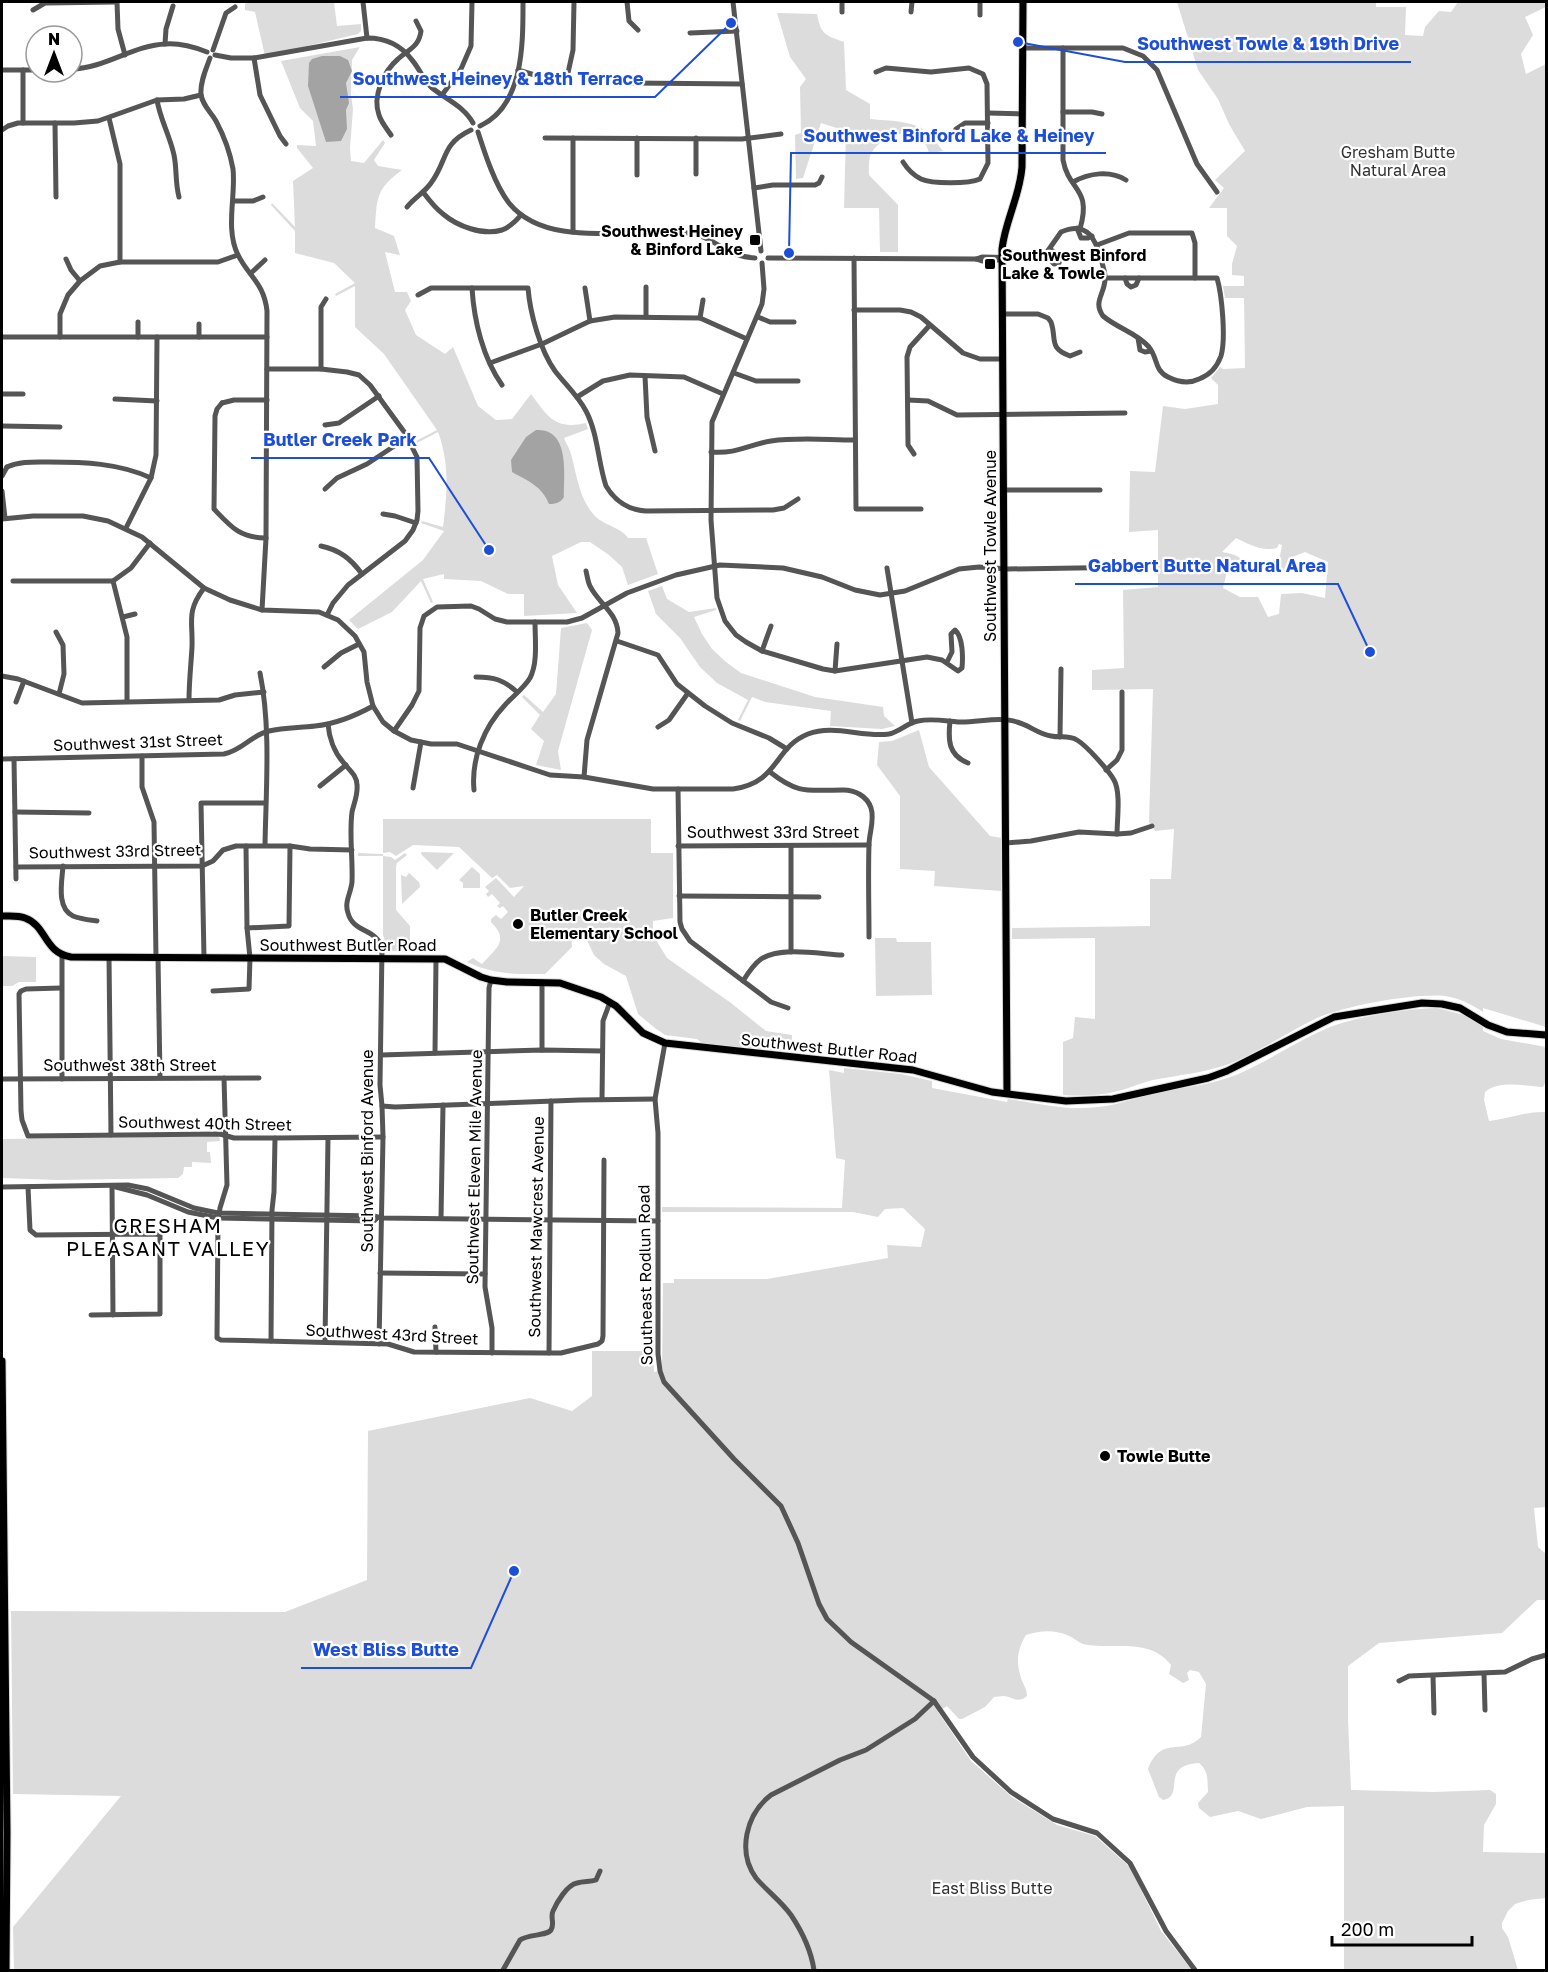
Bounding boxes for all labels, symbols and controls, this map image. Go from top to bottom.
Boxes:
north arrow [24,24,84,84]
callout: Southwest Towle & 19th Drive [1125,26,1411,62]
text: N [48,29,60,49]
text: Southwest Towle & 19th Drive [1137,32,1399,54]
callout: Southwest Heiney & 18th Terrace [340,61,655,97]
text: Southwest Heiney & 18th Terrace [352,67,644,89]
callout: Southwest Binford Lake & Heiney [791,117,1106,153]
text: Southwest Binford Lake & Heiney [803,124,1095,146]
park label: Gresham Butte Natural Area [1341,142,1455,180]
place label: Southwest Heiney & Binford Lake [601,221,743,259]
marker: Southwest Heiney & Binford Lake [748,233,762,247]
place label: Southwest Binford Lake & Towle [1002,245,1146,283]
marker: Southwest Binford Lake & Towle [983,257,997,271]
callout: Butler Creek Park [251,422,429,458]
text: Butler Creek Park [263,428,418,450]
street label: Southwest Towle Avenue [980,450,1000,642]
callout: Gabbert Butte Natural Area [1075,548,1338,584]
text: Gabbert Butte Natural Area [1088,554,1326,576]
street label: Southwest 31st Street [53,729,223,755]
street label: Southwest 33rd Street [687,822,859,842]
street label: Southwest 33rd Street [29,839,201,863]
place label: Butler Creek Elementary School [530,905,679,943]
marker: Butler Creek Elementary School [511,917,525,931]
street label: Southwest Butler Road [259,935,437,955]
street label: Southwest Butler Road [740,1029,918,1067]
street label: Southwest Binford Avenue [357,1049,377,1253]
street label: Southwest Eleven Mile Avenue [462,1049,486,1285]
street label: Southwest 38th Street [43,1055,217,1075]
street label: Southwest 40th Street [118,1111,292,1135]
street label: Southwest Mawcrest Avenue [524,1116,548,1338]
street label: Southeast Rodlun Road [633,1184,657,1366]
district label: GRESHAM PLEASANT VALLEY [66,1213,270,1260]
street label: Southwest 43rd Street [305,1319,479,1349]
place label: Towle Butte [1117,1446,1211,1466]
marker: Towle Butte [1098,1449,1112,1463]
callout: West Bliss Butte [301,1632,471,1668]
text: West Bliss Butte [313,1638,459,1660]
park label: East Bliss Butte [932,1878,1052,1898]
scale bar [1332,1909,1472,1947]
text: 200 m [1341,1918,1394,1940]

